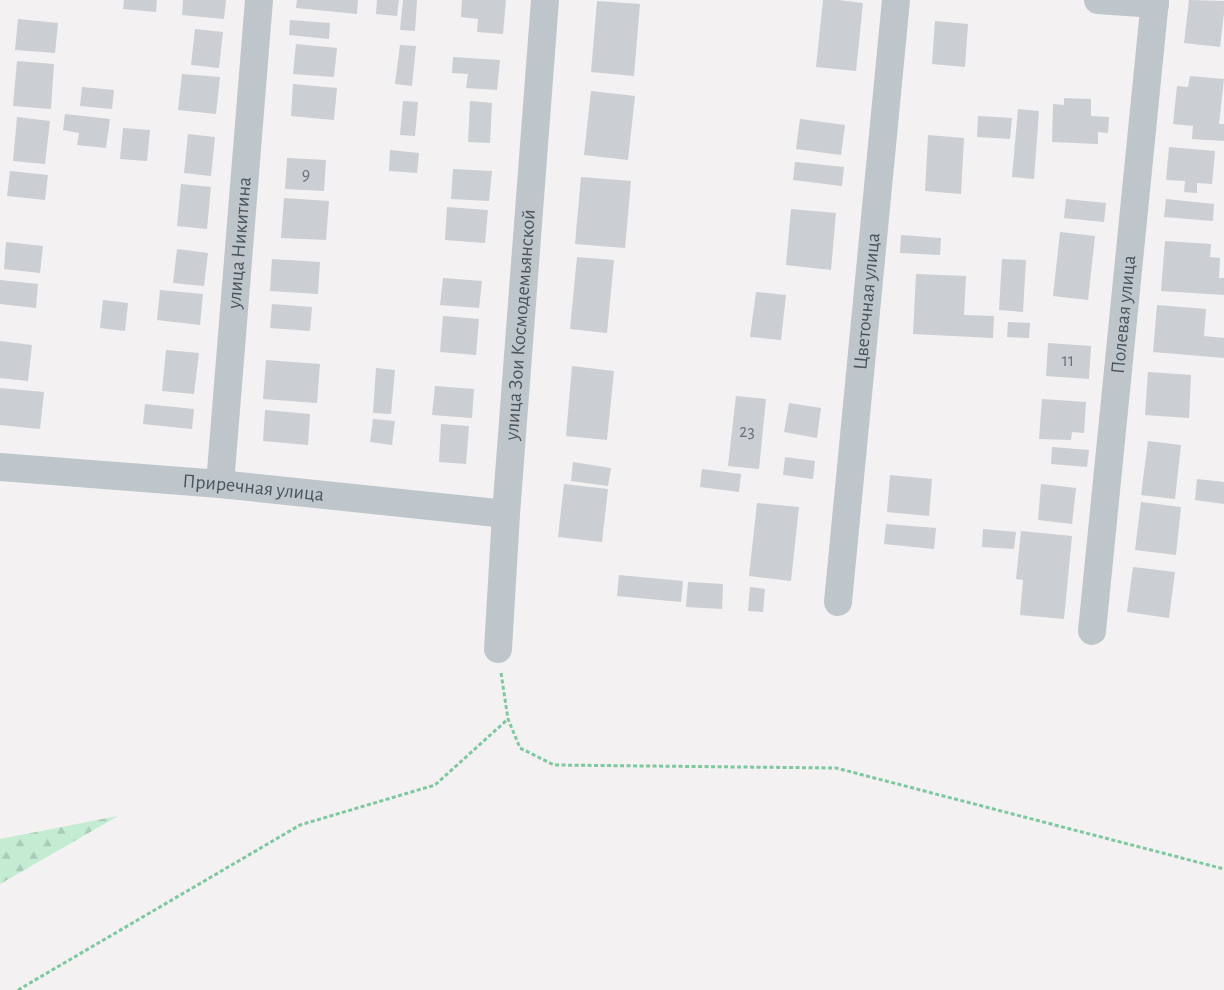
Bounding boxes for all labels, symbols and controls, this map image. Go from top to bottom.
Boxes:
house number: 9 [302,166,310,184]
street label: улица Никитина [224,176,255,311]
street label: улица Зои Космодемьянской [502,209,539,442]
street label: Цветочная улица [850,232,884,371]
street label: Полевая улица [1108,254,1139,375]
house number: 11 [1062,352,1074,370]
house number: 23 [739,423,755,441]
street label: Приречная улица [182,471,325,505]

